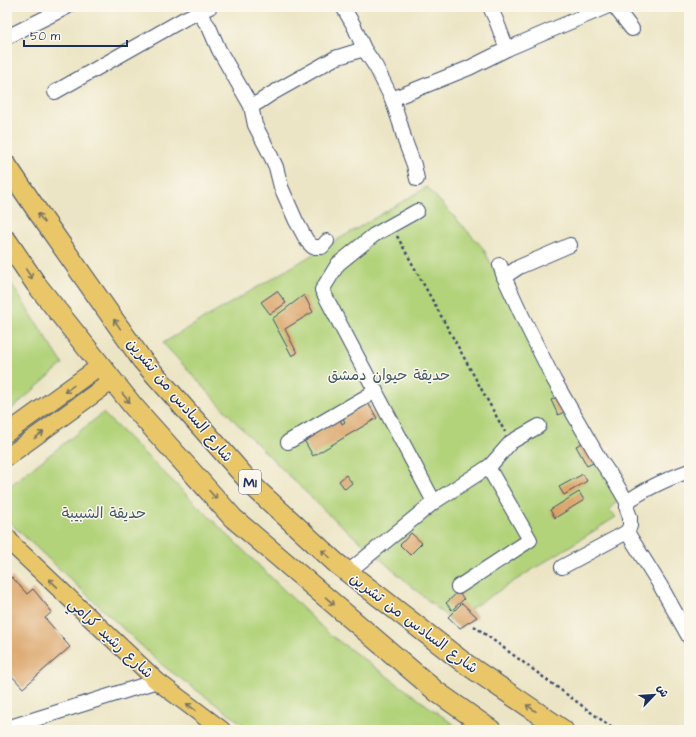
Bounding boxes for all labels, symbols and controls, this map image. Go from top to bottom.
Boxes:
scale bar [24,22,127,48]
text: 50 m [30,28,61,45]
one-way arrow [37,212,46,223]
one-way arrow [25,268,33,279]
one-way arrow [112,319,121,330]
street label: شارع السادس من تشرين [121,334,238,467]
park label: حديقة حيوان دمشق [328,365,450,386]
one-way arrow [63,385,74,393]
one-way arrow [121,393,130,403]
one-way arrow [33,430,44,439]
road number: M1 [239,470,261,494]
one-way arrow [208,490,217,500]
park label: حديقة الشبيبة [62,503,146,524]
one-way arrow [321,549,331,559]
street label: شارع السادس من تشرين [345,568,482,679]
one-way arrow [48,578,58,587]
street label: شارع رشيد كرامي [62,593,158,685]
one-way arrow [325,596,335,605]
north arrow [634,675,674,715]
text: ش [653,682,672,700]
one-way arrow [186,702,197,711]
one-way arrow [525,704,536,712]

